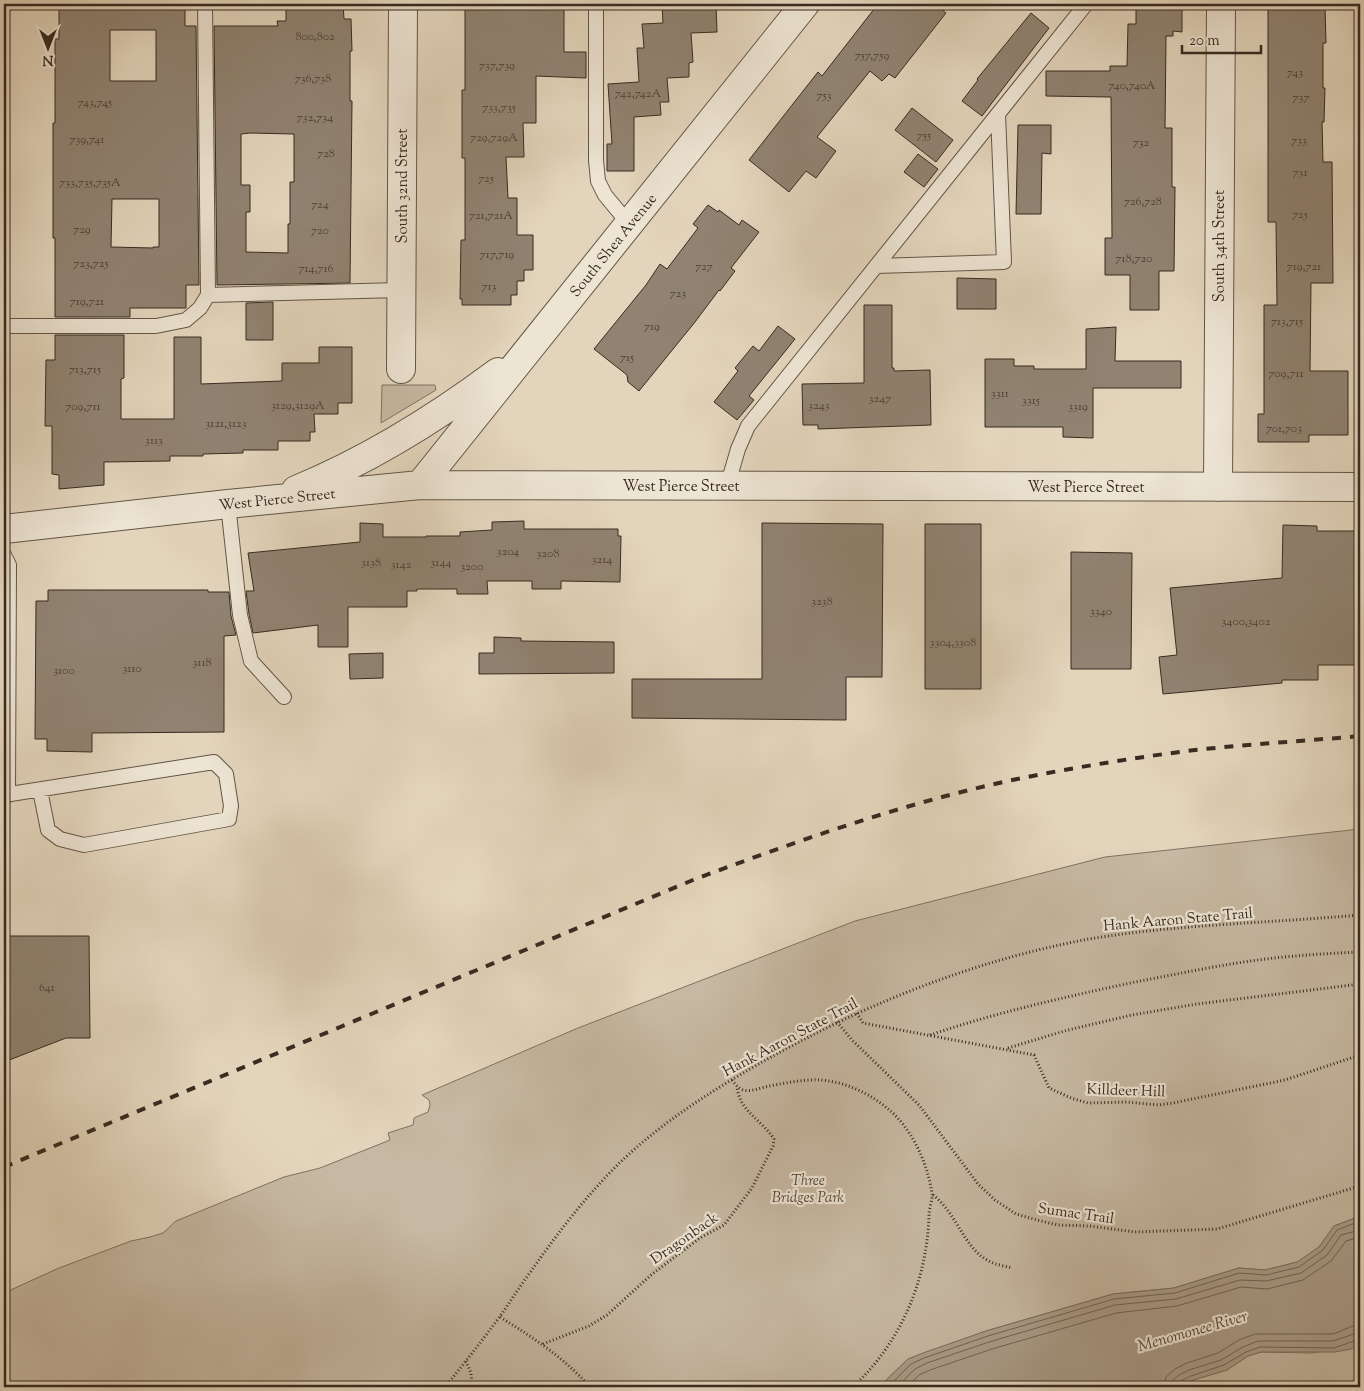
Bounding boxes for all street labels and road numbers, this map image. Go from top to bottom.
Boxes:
street label: South 32nd Street [393,128,414,244]
street label: South Shea Avenue [566,190,663,302]
street label: South 34th Street [1210,190,1231,302]
street label: West Pierce Street [622,477,740,498]
street label: West Pierce Street [1027,478,1145,499]
street label: West Pierce Street [218,484,337,517]
street label: Hank Aaron State Trail [1102,903,1254,937]
street label: Hank Aaron State Trail [719,994,862,1083]
street label: Killdeer Hill [1086,1080,1166,1103]
street label: Sumac Trail [1036,1199,1115,1230]
street label: Dragonback [647,1208,723,1270]

